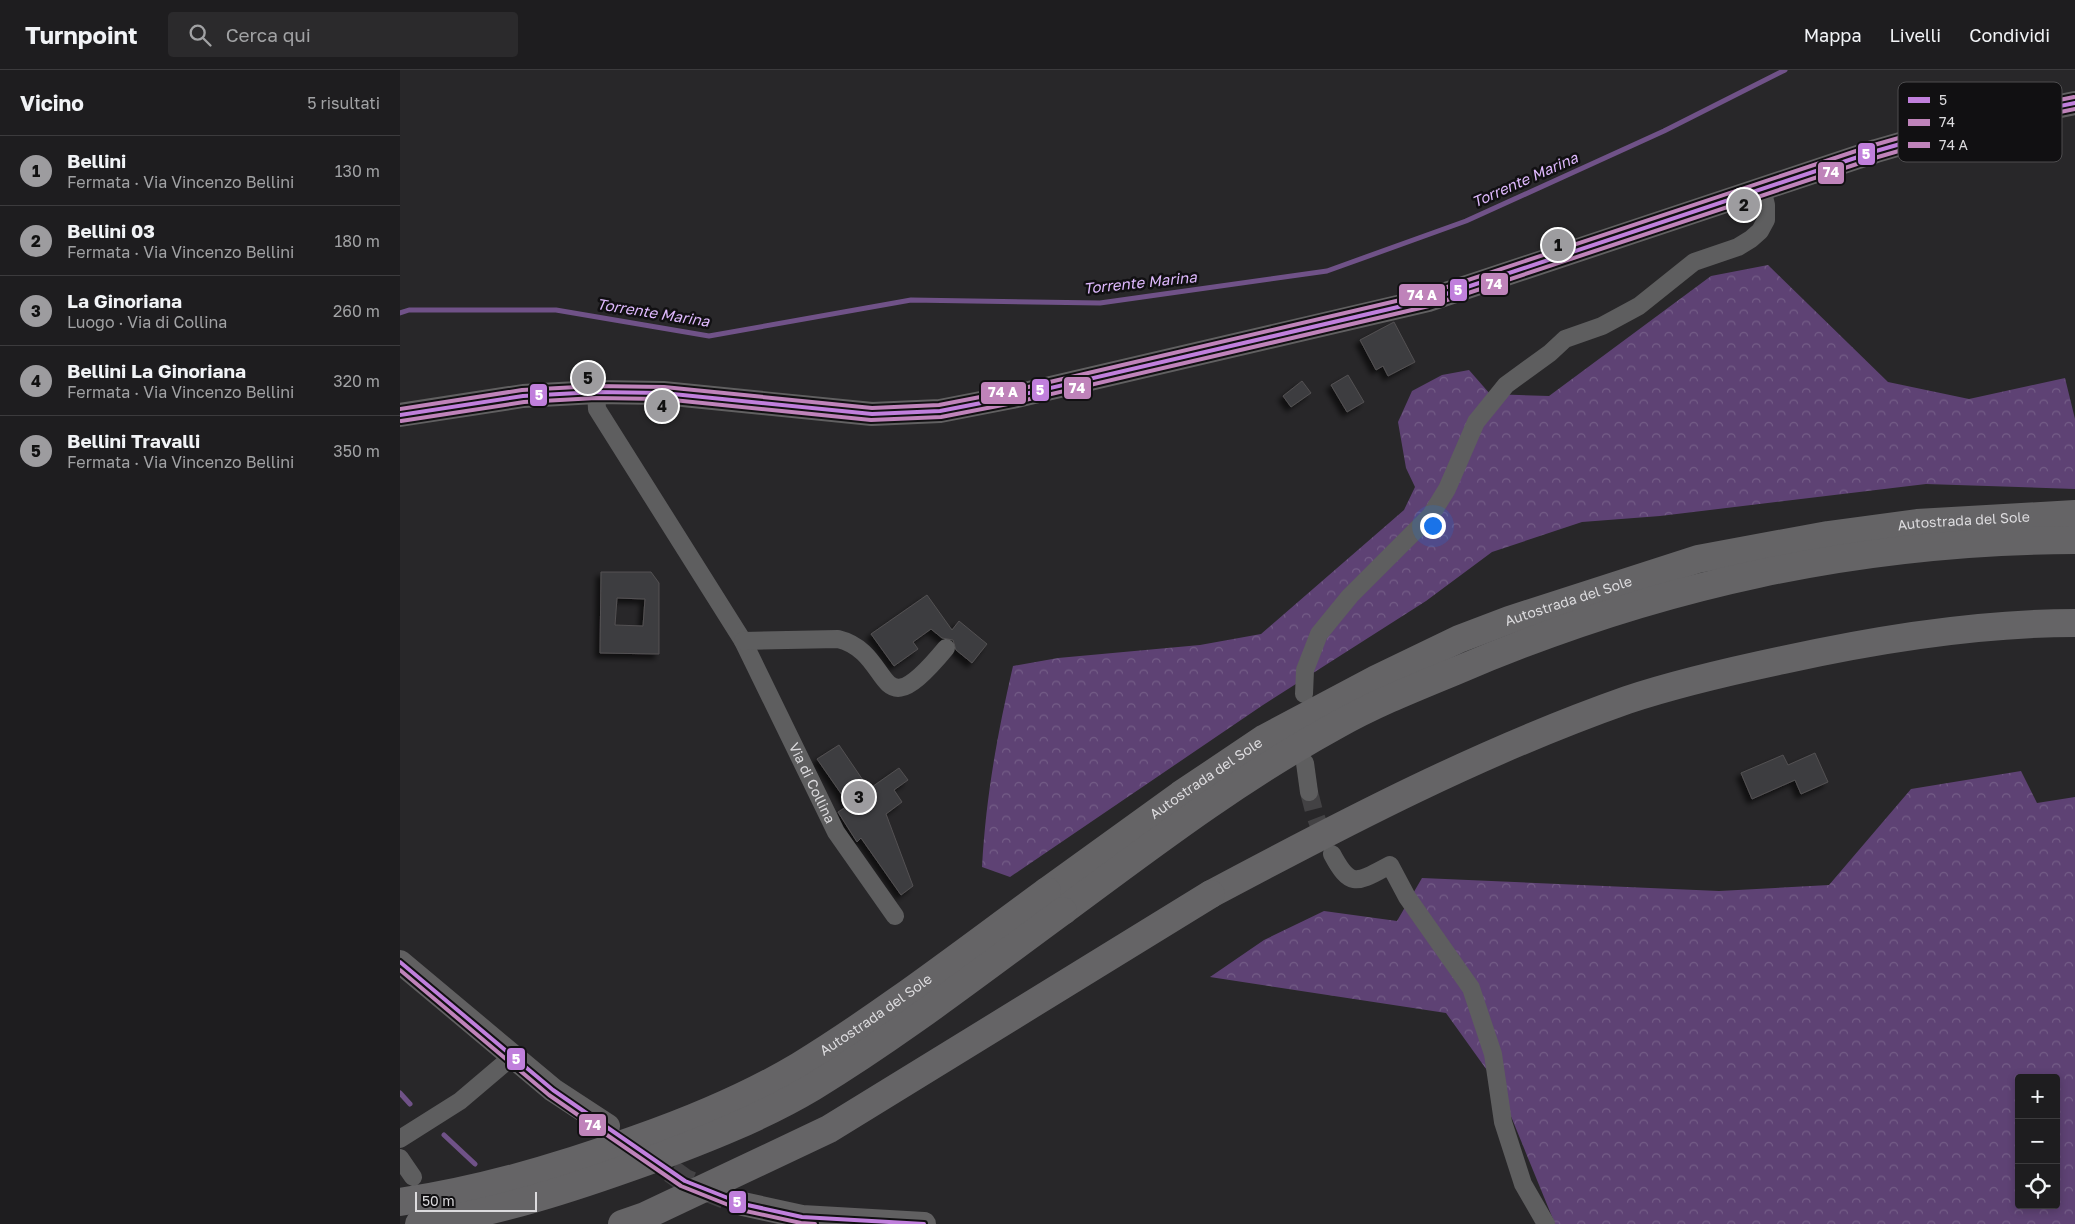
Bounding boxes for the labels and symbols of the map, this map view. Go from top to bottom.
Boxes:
legend [1898,82,2062,162]
text: 5 [1939,91,1947,108]
text: 74 [1939,113,1955,130]
text: 74 A [1939,136,1968,153]
line badge: 5 [1857,142,1876,166]
text: 5 [1862,145,1871,162]
water label: Torrente Marina [1469,148,1581,210]
line badge: 74 [1817,161,1845,185]
text: 74 [1823,163,1839,180]
pin: 2 [1728,186,1760,224]
pin: 1 [1542,226,1574,264]
water label: Torrente Marina [1082,267,1198,297]
line badge: 74 [1480,272,1509,296]
text: 74 [1486,275,1502,292]
line badge: 5 [1449,278,1468,302]
text: 5 [1454,281,1463,298]
line badge: 74 A [1398,283,1446,307]
text: 74 A [1407,286,1437,303]
water label: Torrente Marina [596,294,711,330]
pin: 5 [572,359,604,397]
line badge: 74 [1063,376,1092,400]
line badge: 5 [1031,378,1050,402]
text: 74 [1069,379,1085,396]
line badge: 74 A [980,381,1027,405]
text: 5 [1036,381,1045,398]
line badge: 5 [529,383,548,407]
text: 74 A [988,383,1018,400]
text: 5 [535,386,544,403]
pin: 4 [646,387,678,425]
street label: Autostrada del Sole [1896,508,2030,534]
your location [1420,513,1446,539]
street label: Autostrada del Sole [1502,572,1634,629]
street label: Autostrada del Sole [1146,733,1265,822]
street label: Via di Collina [786,740,839,826]
pin: 3 [843,778,875,816]
street label: Autostrada del Sole [816,970,935,1059]
line badge: 5 [506,1047,526,1071]
text: 5 [512,1050,521,1067]
line badge: 74 [578,1113,607,1137]
text: 74 [585,1116,601,1133]
scale bar [415,1189,538,1212]
line badge: 5 [728,1190,747,1214]
text: 5 [733,1193,742,1210]

